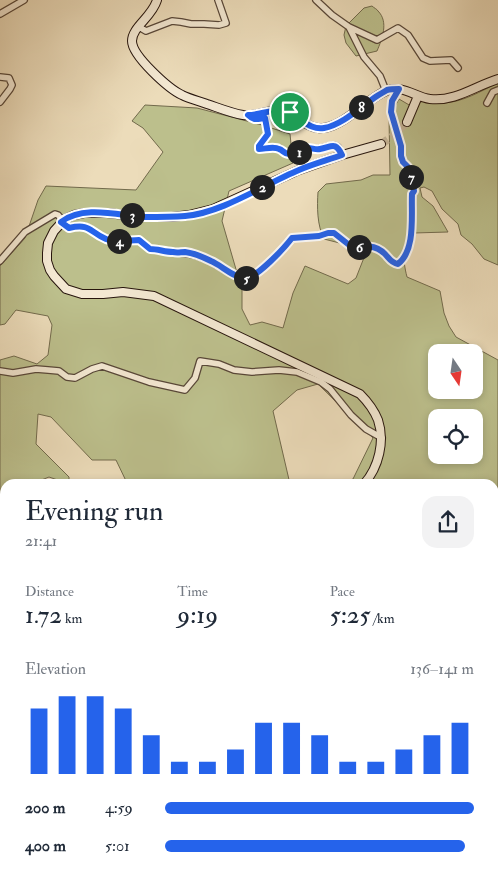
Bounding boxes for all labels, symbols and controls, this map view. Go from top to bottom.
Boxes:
pin [269,91,311,133]
pin: 8 [348,94,374,120]
icon: arrive [276,98,304,126]
text: 8 [358,99,365,116]
pin: 1 [286,140,312,164]
text: 1 [297,144,302,161]
pin: 7 [398,164,424,190]
text: 7 [408,169,415,186]
pin: 2 [250,174,274,200]
text: 2 [259,179,266,196]
pin: 3 [120,202,144,228]
text: 3 [130,207,135,224]
pin: 4 [106,228,132,254]
text: 4 [116,233,123,250]
pin: 6 [346,234,372,260]
text: 6 [356,239,363,256]
pin: 5 [234,266,258,290]
text: 5 [243,270,250,287]
north arrow [428,344,482,399]
map controls [428,344,483,464]
button: locate [428,409,483,464]
text: Evening run [25,494,163,529]
button: share [422,496,474,548]
text: 21:41 [25,531,57,551]
text: Distance [25,583,74,600]
text: Time [177,583,208,600]
text: Pace [330,583,355,600]
text: 1.72 [25,600,62,631]
text: 9:19 [177,600,218,631]
text: 5:25 [330,600,370,631]
text: km [62,610,82,627]
text: /km [370,610,395,627]
text: Elevation [25,659,86,679]
text: 136–141 m [410,659,474,679]
text: 200 m [25,798,65,818]
text: 4:59 [105,798,133,818]
text: 400 m [25,836,66,856]
text: 5:01 [105,836,130,856]

